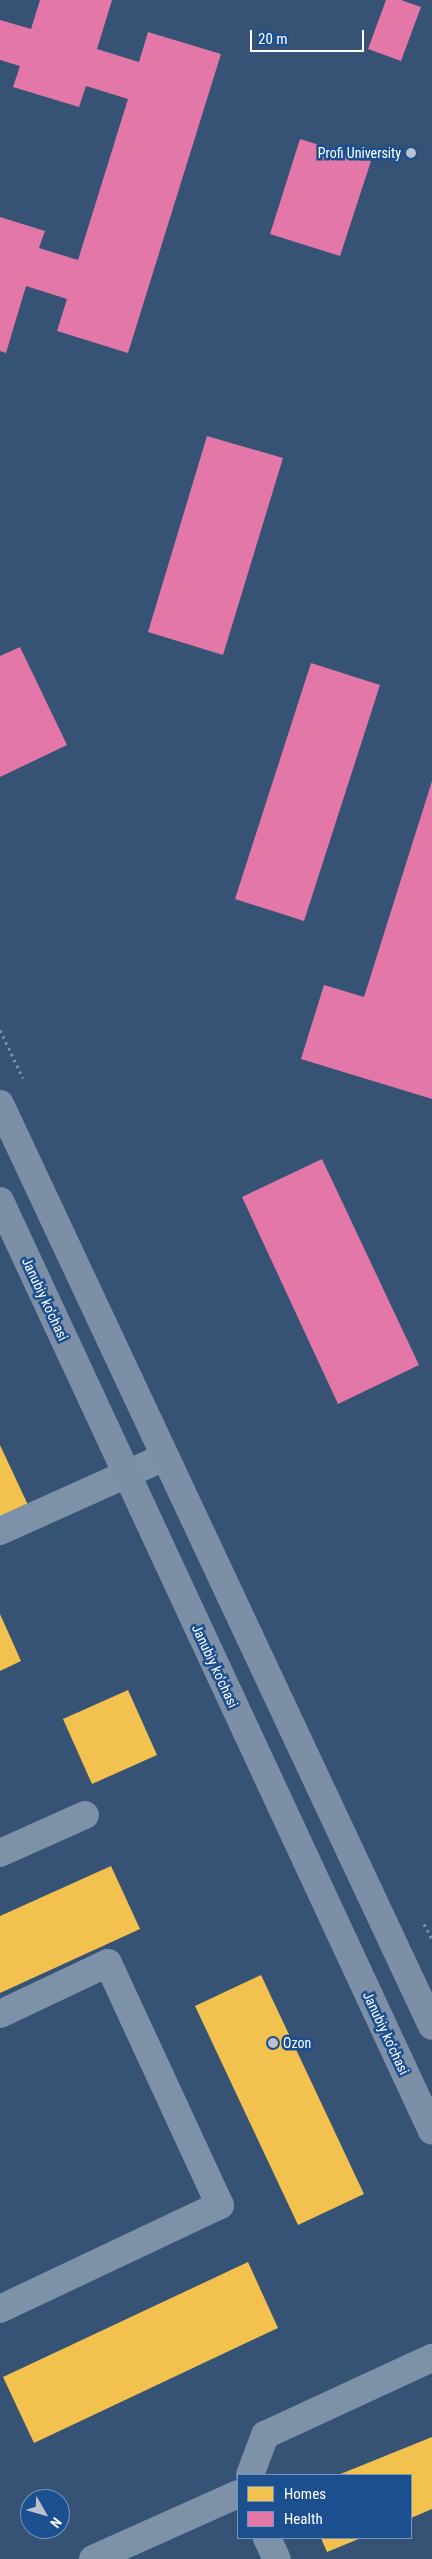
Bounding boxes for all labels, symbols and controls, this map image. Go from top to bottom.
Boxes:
scale bar [252,20,366,52]
text: 20 m [258,30,288,48]
place label: Profi University [318,145,401,161]
marker: Profi University [405,147,417,159]
street label: Janubiy ko'chasi [18,1255,72,1343]
street label: Janubiy ko'chasi [188,1622,242,1710]
street label: Janubiy ko'chasi [359,1989,413,2077]
place label: Ozon [283,2035,311,2051]
marker: Ozon [267,2037,279,2049]
legend [237,2474,412,2539]
text: Homes [284,2485,326,2503]
north arrow [20,2489,70,2539]
text: Health [284,2510,323,2528]
text: N [47,2514,65,2531]

